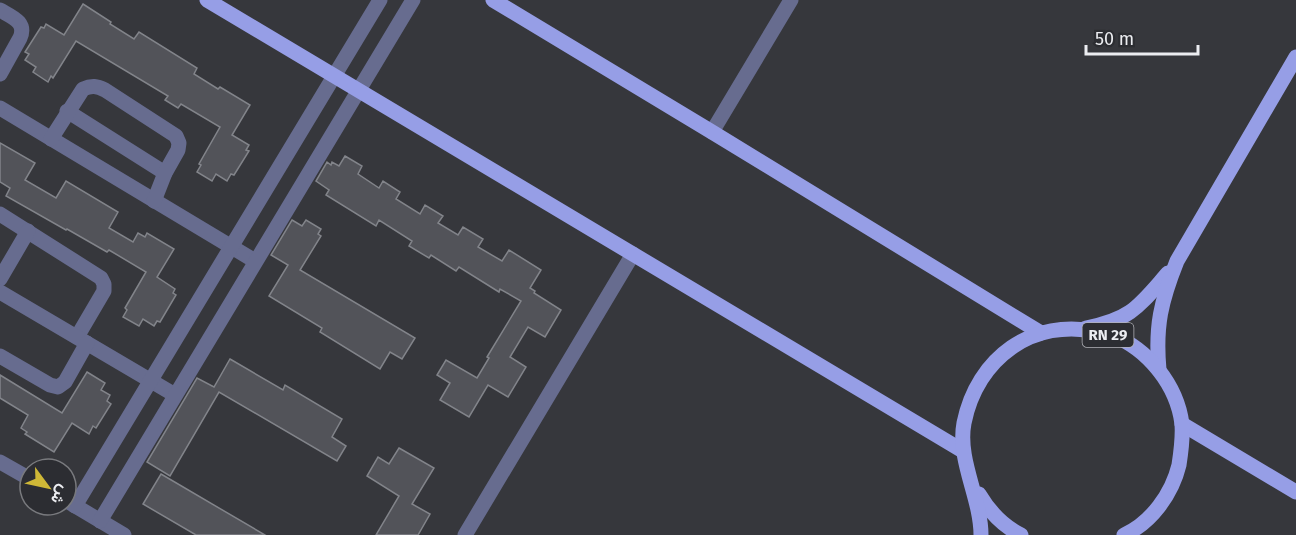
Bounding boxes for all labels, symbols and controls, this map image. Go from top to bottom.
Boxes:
scale bar [1086,18,1198,56]
text: 50 m [1095,28,1134,50]
road number: RN 29 [1082,323,1134,347]
north arrow [18,457,78,517]
text: ش [47,482,73,508]

